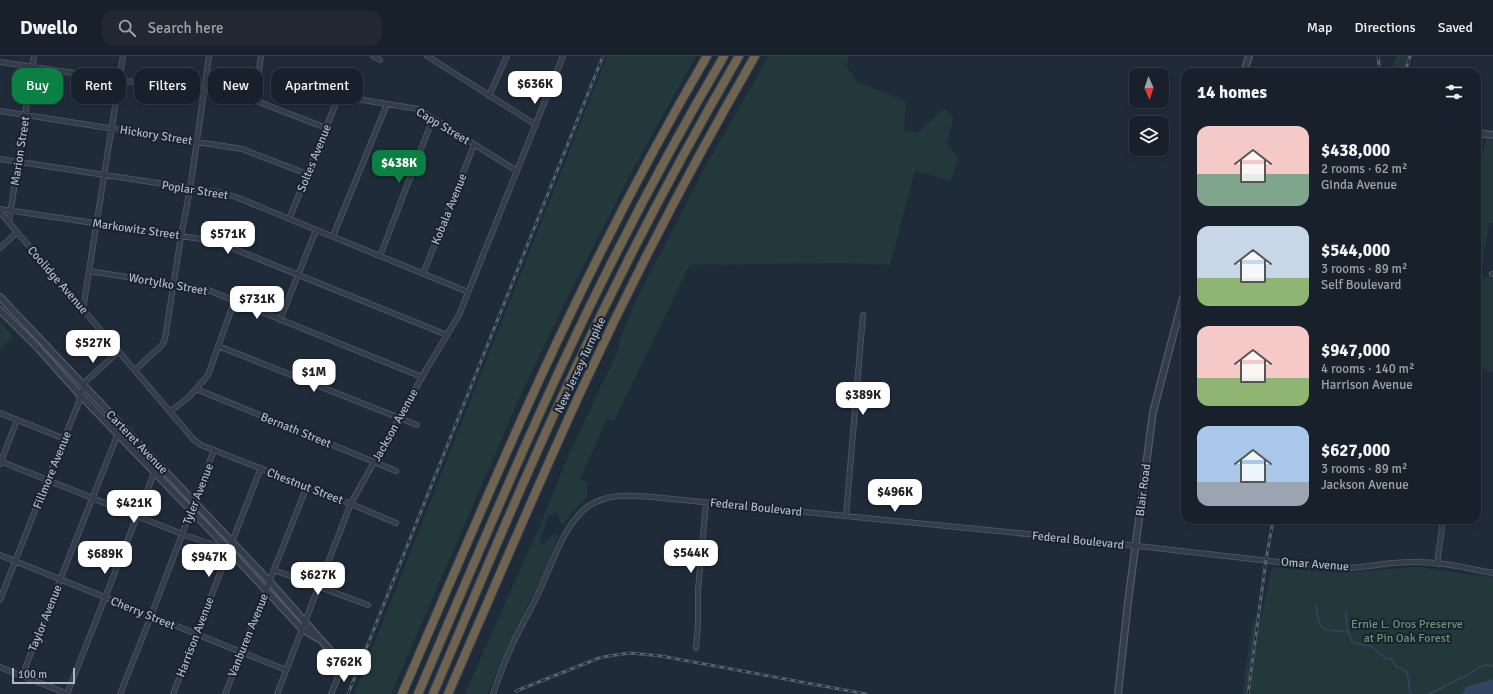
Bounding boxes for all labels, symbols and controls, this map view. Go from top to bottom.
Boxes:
search box [102,10,382,46]
text: Dwello [20,16,78,40]
icon: search [116,17,138,39]
text: Search here [148,19,223,37]
text: Map [1307,19,1333,36]
text: Directions [1355,19,1416,36]
text: Saved [1438,19,1473,36]
chip: Buy [12,68,63,104]
chip: Rent [71,68,126,104]
chip: Filters [134,68,200,104]
chip: New [208,68,263,104]
chip: Apartment [271,68,363,104]
north arrow [1129,68,1169,108]
map controls [1129,68,1169,156]
pin: $636K [507,71,563,105]
text: $636K [517,76,553,92]
icon: filters [1443,81,1465,103]
text: 14 homes [1197,82,1267,103]
street label: Capp Street [413,105,472,148]
street label: Marion Street [8,115,33,187]
button: layers [1129,116,1169,156]
street label: Hickory Street [119,122,193,149]
street label: Soltes Avenue [294,122,335,194]
text: $438,000 [1321,140,1390,161]
icon: home [1229,142,1277,190]
pin: $438K [371,150,427,184]
text: $438K [381,155,417,171]
text: 2 rooms · 62 m² [1321,161,1407,177]
street label: Kobala Avenue [428,171,471,247]
text: Ginda Avenue [1321,177,1397,193]
street label: Poplar Street [161,178,229,203]
street label: Markowitz Street [91,216,180,243]
pin: $571K [200,221,256,255]
text: $571K [210,226,246,242]
text: $544,000 [1321,240,1390,261]
icon: home [1229,242,1277,290]
street label: Coolidge Avenue [24,243,91,317]
text: 3 rooms · 89 m² [1321,261,1407,277]
street label: Wortylko Street [127,270,209,299]
text: Self Boulevard [1321,277,1402,293]
pin: $731K [229,286,285,320]
text: $731K [239,291,275,307]
street label: New Jersey Turnpike [552,315,609,416]
pin: $527K [65,330,121,364]
text: $527K [75,335,111,351]
text: $947,000 [1321,340,1390,361]
icon: home [1229,342,1277,390]
pin: $1M [295,359,333,393]
text: 4 rooms · 140 m² [1321,361,1414,377]
text: $1M [302,364,326,380]
text: Harrison Avenue [1321,377,1413,393]
pin: $389K [835,382,891,416]
street label: Jackson Avenue [369,386,422,464]
text: $389K [845,387,881,403]
street label: Carteret Avenue [103,407,171,477]
street label: Bernath Street [258,409,333,451]
street label: Fillmore Avenue [30,429,75,511]
text: $627,000 [1321,440,1390,461]
icon: home [1229,442,1277,490]
street label: Tyler Avenue [180,461,217,527]
text: 3 rooms · 89 m² [1321,461,1407,477]
street label: Blair Road [1133,463,1154,517]
street label: Chestnut Street [265,465,345,508]
text: Jackson Avenue [1321,477,1409,493]
pin: $496K [867,479,923,513]
text: $496K [877,484,913,500]
pin: $421K [106,490,162,524]
text: $421K [116,495,152,511]
street label: Federal Boulevard [709,495,803,520]
street label: Federal Boulevard [1031,528,1125,553]
pin: $544K [663,540,719,574]
pin: $689K [77,541,133,575]
pin: $947K [181,544,237,578]
text: $544K [673,545,709,561]
text: $689K [87,546,123,562]
text: $947K [191,549,227,565]
street label: Omar Avenue [1280,555,1349,574]
pin: $627K [290,562,346,596]
text: $627K [300,567,336,583]
street label: Taylor Avenue [25,583,66,654]
street label: Vanburen Avenue [225,591,272,679]
street label: Cherry Street [108,594,177,633]
street label: Harrison Avenue [173,595,218,679]
park label: Ernie L. Oros Preserve at Pin Oak Forest [1351,617,1463,646]
pin: $762K [316,649,372,683]
text: $762K [326,654,362,670]
scale bar [12,666,75,685]
text: 100 m [18,668,47,681]

